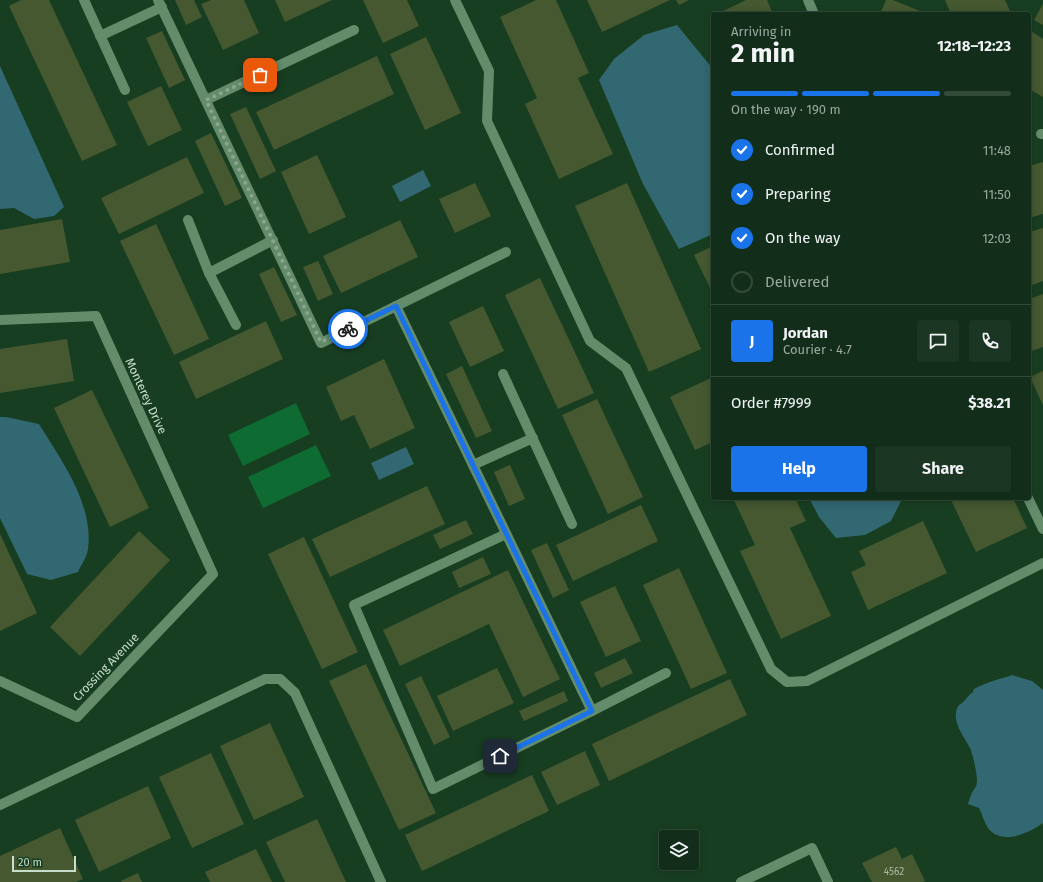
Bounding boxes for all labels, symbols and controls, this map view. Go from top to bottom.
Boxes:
text: Arriving in [731,24,791,39]
text: 12:18–12:23 [937,37,1011,55]
text: 2 min [731,38,795,69]
pin [243,58,277,92]
icon: bag [249,64,271,86]
text: On the way · 190 m [731,102,841,117]
icon: check [731,139,753,161]
text: Confirmed [765,141,835,159]
text: 11:48 [983,143,1011,158]
icon: check [731,183,753,205]
text: Preparing [765,185,830,203]
text: 11:50 [983,187,1011,202]
icon: check [731,227,753,249]
text: On the way [765,229,840,247]
text: 12:03 [982,231,1011,246]
text: Delivered [765,273,829,291]
courier [328,309,368,349]
icon: bike [337,318,359,340]
button: chat [917,320,959,362]
button: phone [969,320,1011,362]
text: Jordan [783,324,828,342]
text: J [750,332,754,350]
text: Courier · 4.7 [783,342,852,357]
street label: Monterey Drive [122,356,170,436]
text: Order #7999 [731,394,811,412]
text: $38.21 [968,394,1011,412]
button: Help [731,446,867,492]
button: Share [875,446,1011,492]
street label: Crossing Avenue [70,630,142,704]
pin [483,739,517,773]
icon: home [489,745,511,767]
map controls [659,830,699,870]
button: layers [659,830,699,870]
scale bar [12,854,76,873]
text: 20 m [18,856,42,869]
house number: 4562 [884,866,904,878]

